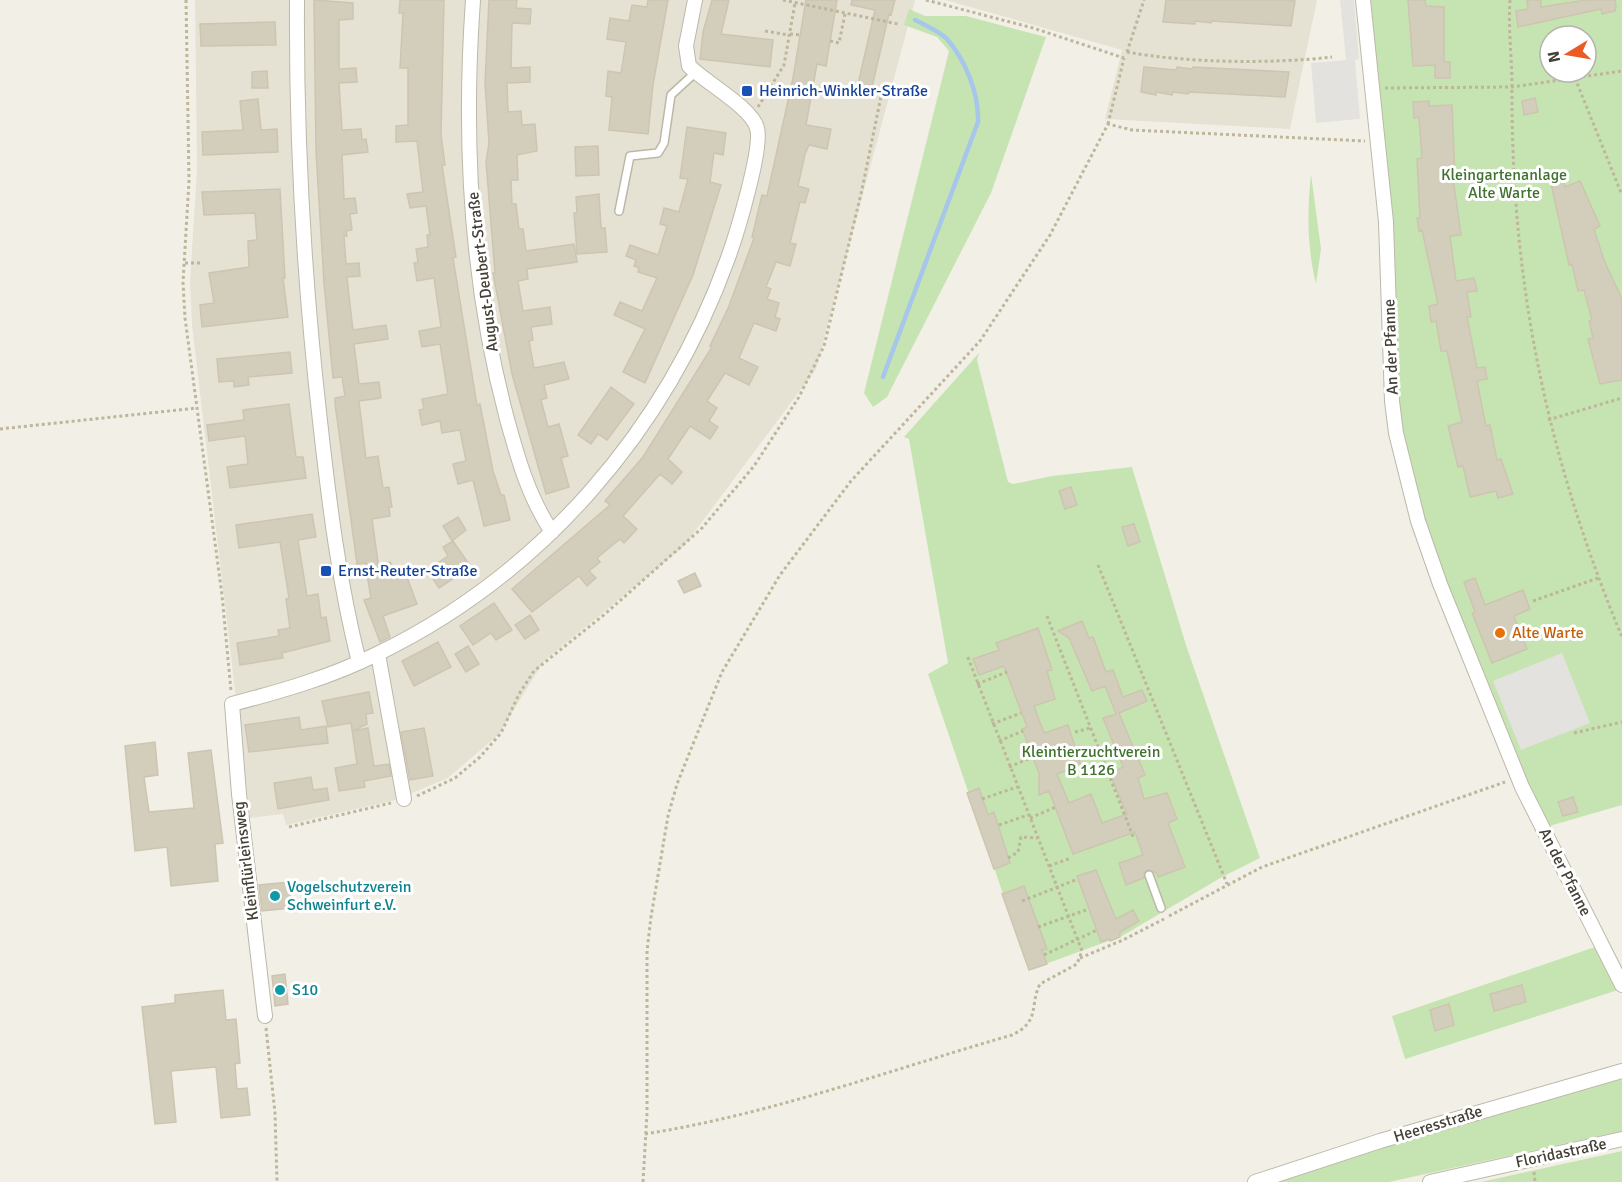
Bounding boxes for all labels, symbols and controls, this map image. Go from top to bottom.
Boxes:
north arrow [1538,24,1598,84]
text: N [1543,49,1565,64]
place label: Heinrich-Winkler-Straße [759,81,928,101]
marker: Heinrich-Winkler-Straße [740,84,754,98]
park label: Kleingartenanlage Alte Warte [1441,165,1567,203]
street label: August-Deubert-Straße [463,191,503,353]
street label: An der Pfanne [1379,299,1403,395]
place label: Ernst-Reuter-Straße [338,561,477,581]
marker: Ernst-Reuter-Straße [319,564,333,578]
place label: Alte Warte [1512,623,1584,643]
marker: Alte Warte [1493,626,1507,640]
park label: Kleintierzuchtverein B 1126 [1022,742,1160,780]
street label: Kleinflürleinsweg [229,800,263,922]
street label: An der Pfanne [1534,825,1596,919]
place label: Vogelschutzverein Schweinfurt e.V. [287,877,412,915]
marker: Vogelschutzverein Schweinfurt e.V. [268,889,282,903]
place label: S10 [292,980,318,1000]
marker: S10 [273,983,287,997]
street label: Heeresstraße [1391,1101,1485,1147]
street label: Floridastraße [1514,1134,1608,1172]

